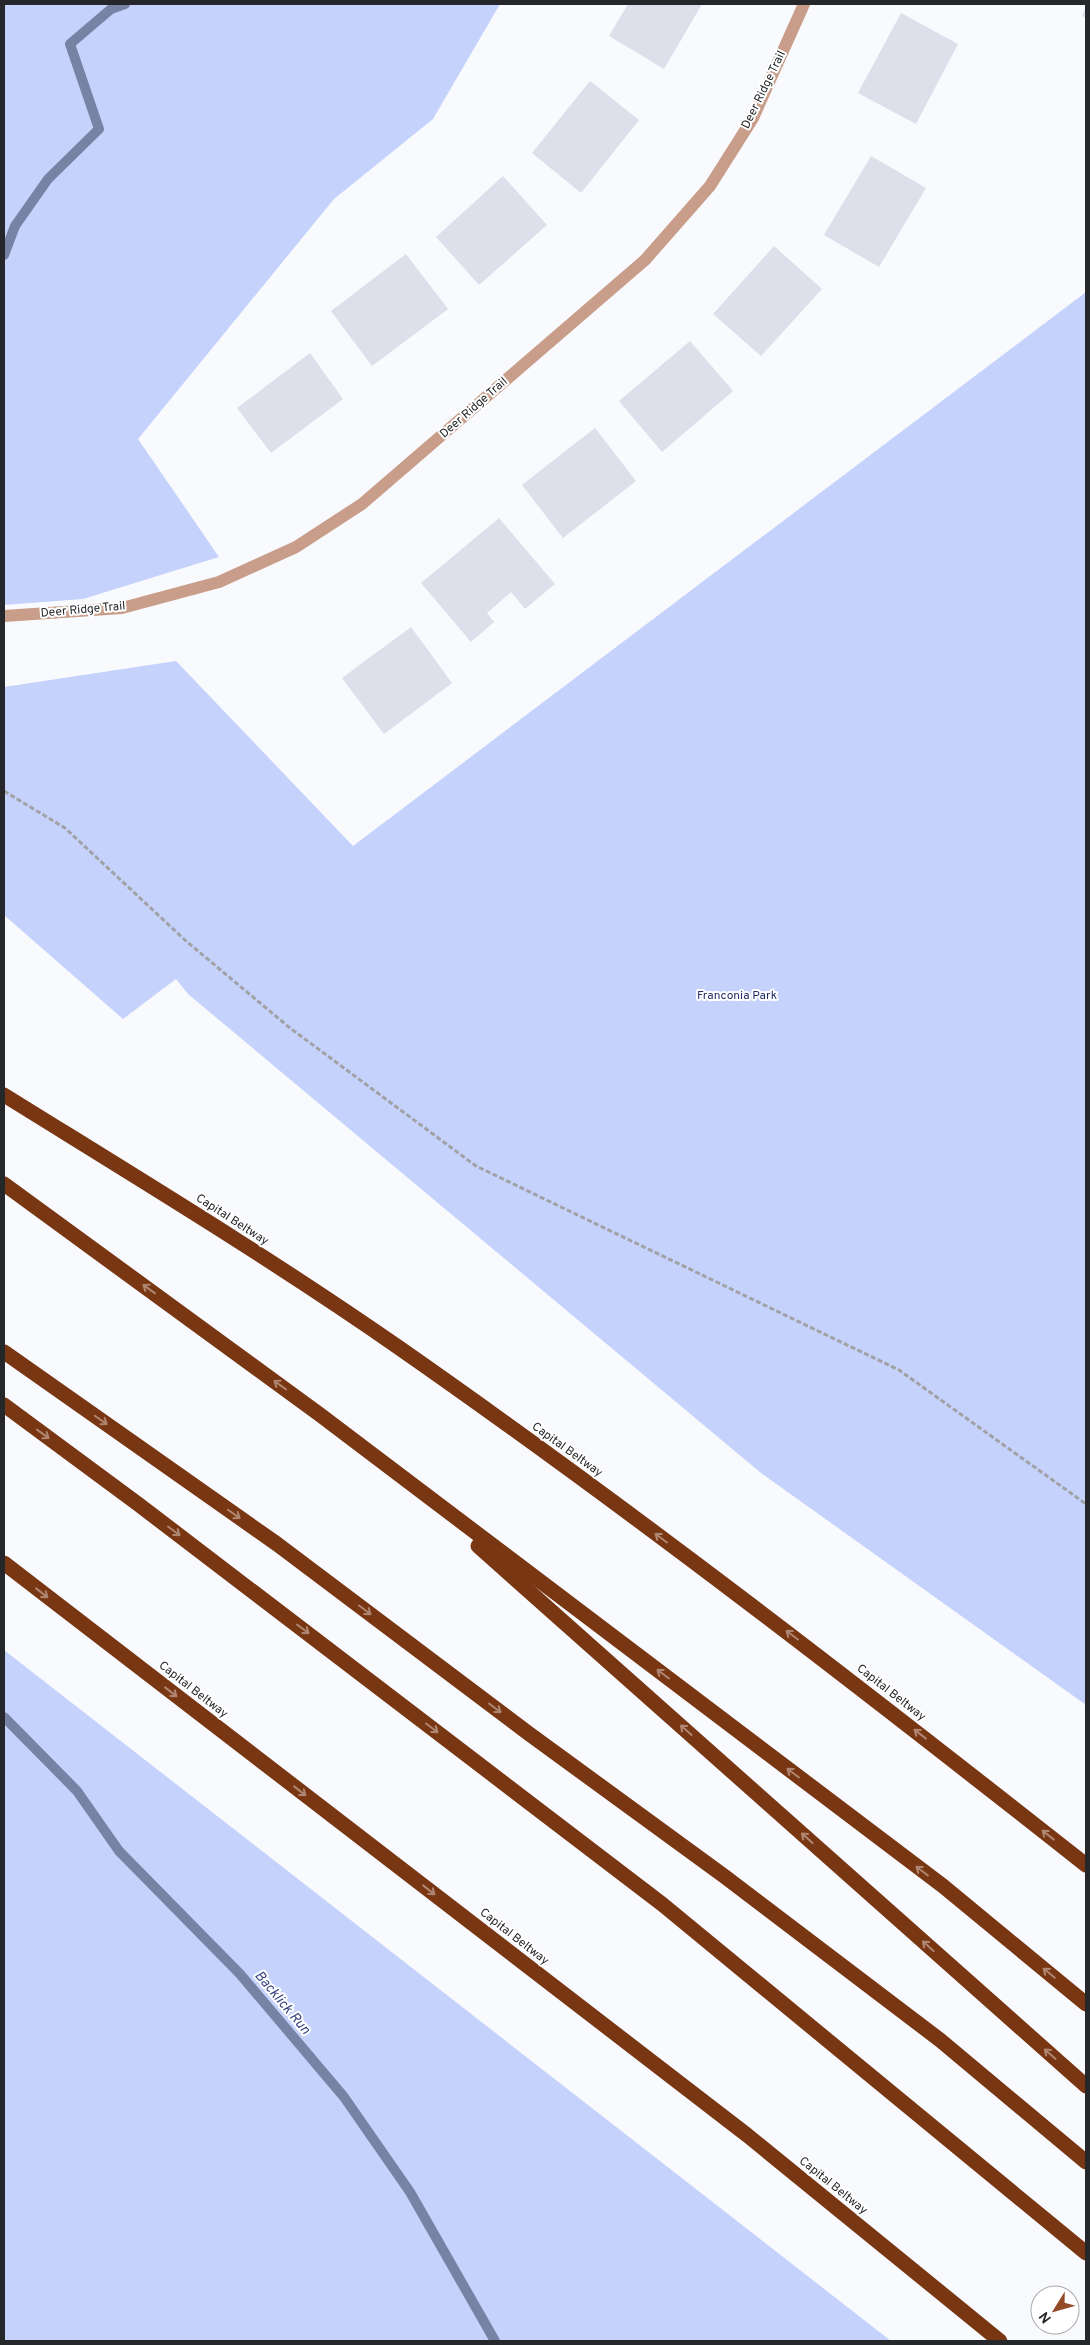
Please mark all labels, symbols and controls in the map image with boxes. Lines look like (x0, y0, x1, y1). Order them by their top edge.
street label: Deer Ridge Trail (738, 48, 790, 132)
street label: Deer Ridge Trail (437, 374, 511, 442)
street label: Deer Ridge Trail (40, 598, 126, 622)
park label: Franconia Park (697, 988, 777, 1004)
street label: Capital Beltway (193, 1190, 271, 1250)
one-way arrow (143, 1284, 156, 1295)
one-way arrow (273, 1380, 287, 1390)
one-way arrow (94, 1415, 108, 1425)
street label: Capital Beltway (528, 1419, 606, 1481)
one-way arrow (36, 1429, 50, 1439)
one-way arrow (227, 1509, 241, 1519)
one-way arrow (167, 1525, 180, 1536)
one-way arrow (654, 1533, 668, 1543)
one-way arrow (35, 1588, 49, 1598)
one-way arrow (358, 1605, 372, 1615)
one-way arrow (296, 1624, 309, 1635)
one-way arrow (785, 1630, 799, 1640)
street label: Capital Beltway (155, 1658, 231, 1722)
street label: Capital Beltway (853, 1661, 929, 1725)
one-way arrow (657, 1669, 670, 1680)
one-way arrow (164, 1687, 177, 1698)
one-way arrow (488, 1703, 502, 1713)
one-way arrow (425, 1723, 439, 1733)
one-way arrow (679, 1724, 692, 1736)
one-way arrow (914, 1729, 927, 1740)
one-way arrow (787, 1767, 800, 1778)
one-way arrow (293, 1786, 306, 1797)
one-way arrow (1042, 1829, 1055, 1840)
one-way arrow (800, 1832, 813, 1844)
one-way arrow (916, 1865, 929, 1876)
one-way arrow (422, 1885, 435, 1896)
street label: Capital Beltway (476, 1905, 552, 1969)
one-way arrow (922, 1941, 935, 1952)
one-way arrow (1042, 1967, 1055, 1979)
water label: Backlick Run (250, 1968, 314, 2039)
one-way arrow (1043, 2049, 1056, 2060)
street label: Capital Beltway (795, 2153, 871, 2219)
north arrow (1030, 2285, 1080, 2335)
text: N (1036, 2308, 1056, 2326)

